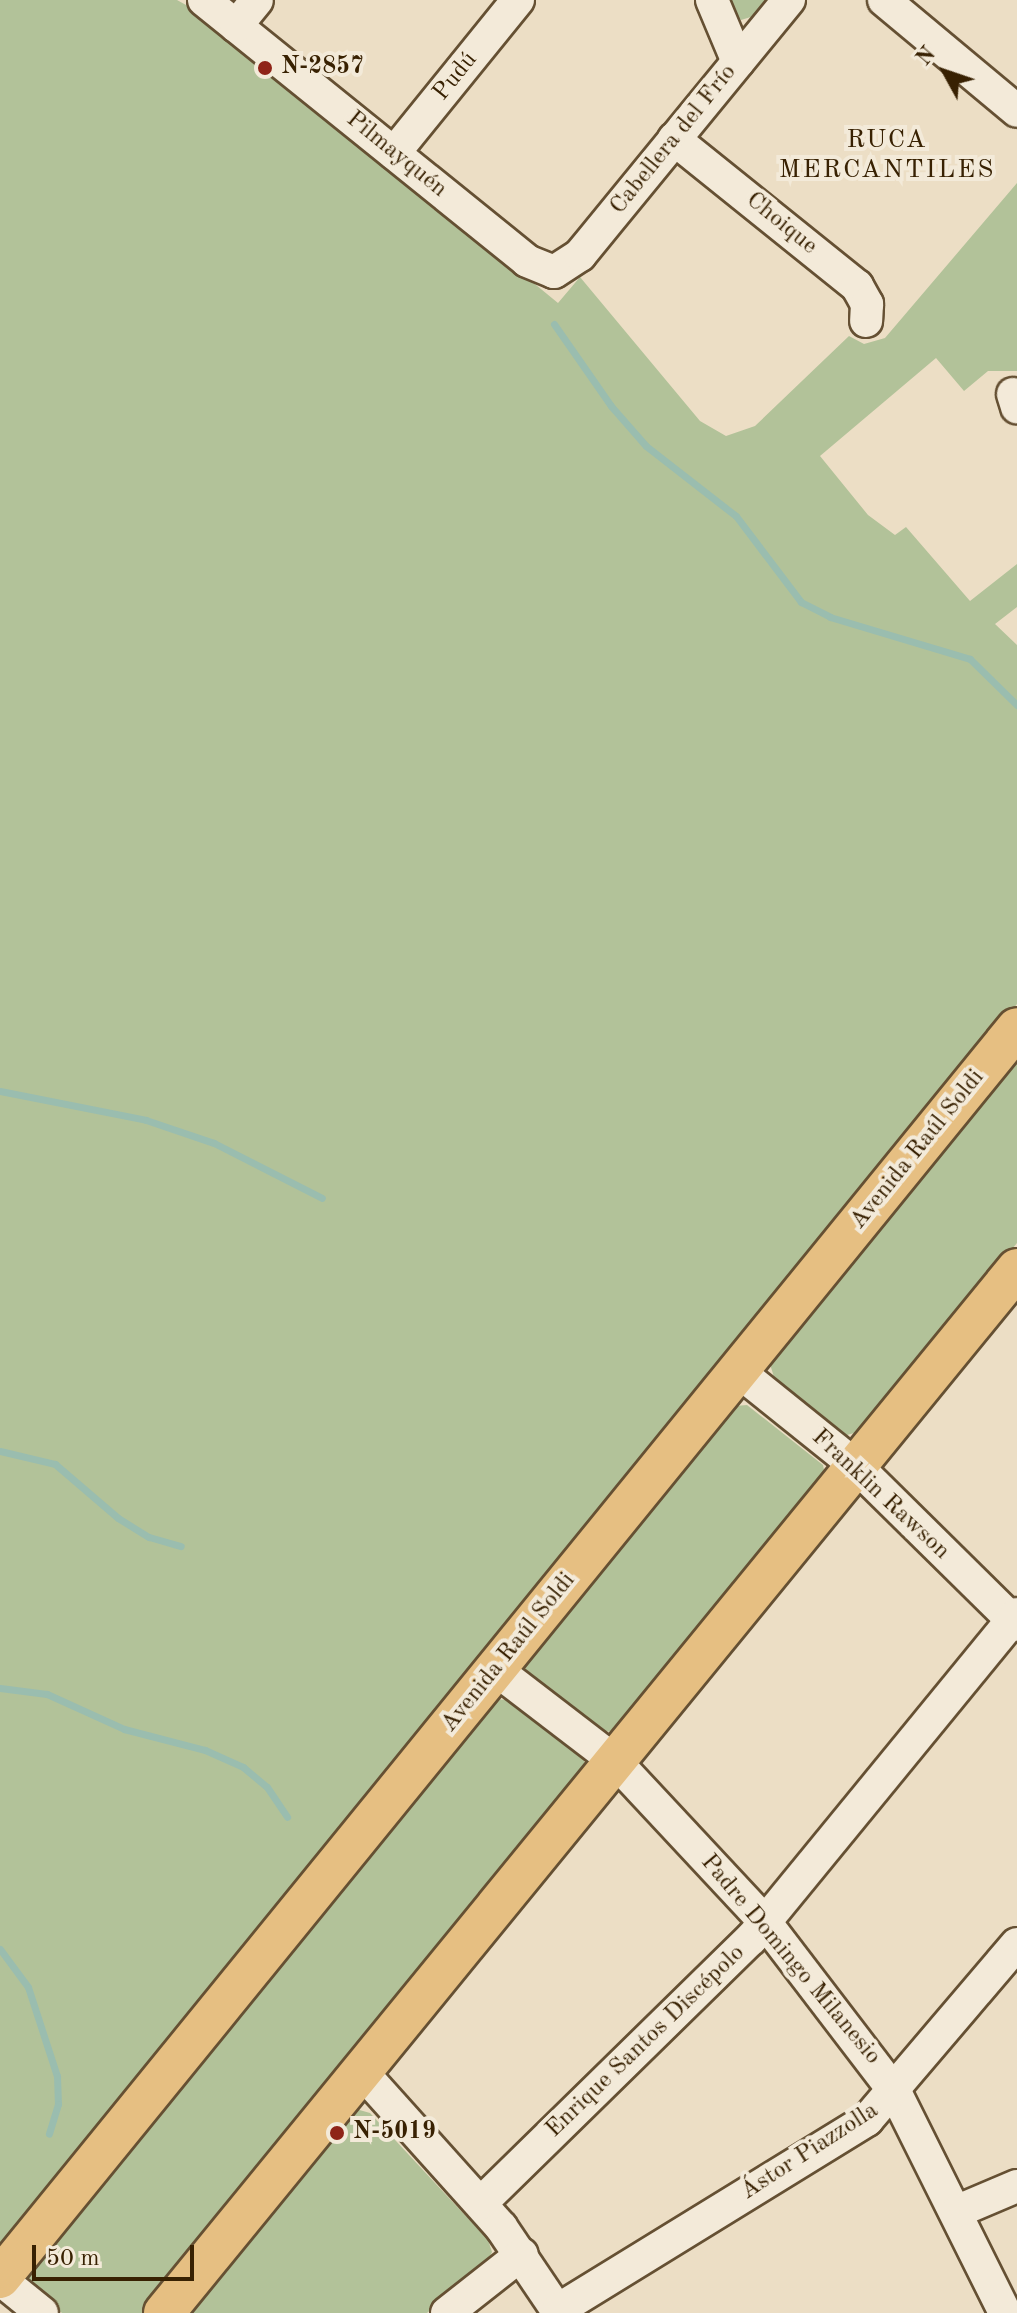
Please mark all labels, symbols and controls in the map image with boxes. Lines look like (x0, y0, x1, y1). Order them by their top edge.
north arrow (905, 32, 985, 112)
text: N (913, 43, 940, 70)
street label: Pudú (428, 47, 484, 107)
place label: N-2857 (281, 54, 364, 82)
marker: N-2857 (256, 59, 274, 77)
street label: Cabellera del Frío (605, 59, 743, 221)
street label: Pilmayquén (340, 106, 452, 204)
district label: RUCA MERCANTILES (779, 125, 995, 186)
street label: Choique (740, 187, 822, 261)
street label: Avenida Raúl Soldi (845, 1064, 991, 1236)
street label: Franklin Rawson (805, 1424, 955, 1566)
street label: Avenida Raúl Soldi (436, 1567, 582, 1739)
street label: Padre Domingo Milanesio (694, 1849, 886, 2071)
street label: Enrique Santos Discépolo (541, 1939, 751, 2145)
street label: Ástor Piazzolla (736, 2097, 884, 2207)
place label: N-5019 (353, 2119, 436, 2147)
marker: N-5019 (328, 2124, 346, 2142)
scale bar (36, 2229, 198, 2279)
text: 50 m (46, 2247, 100, 2271)

